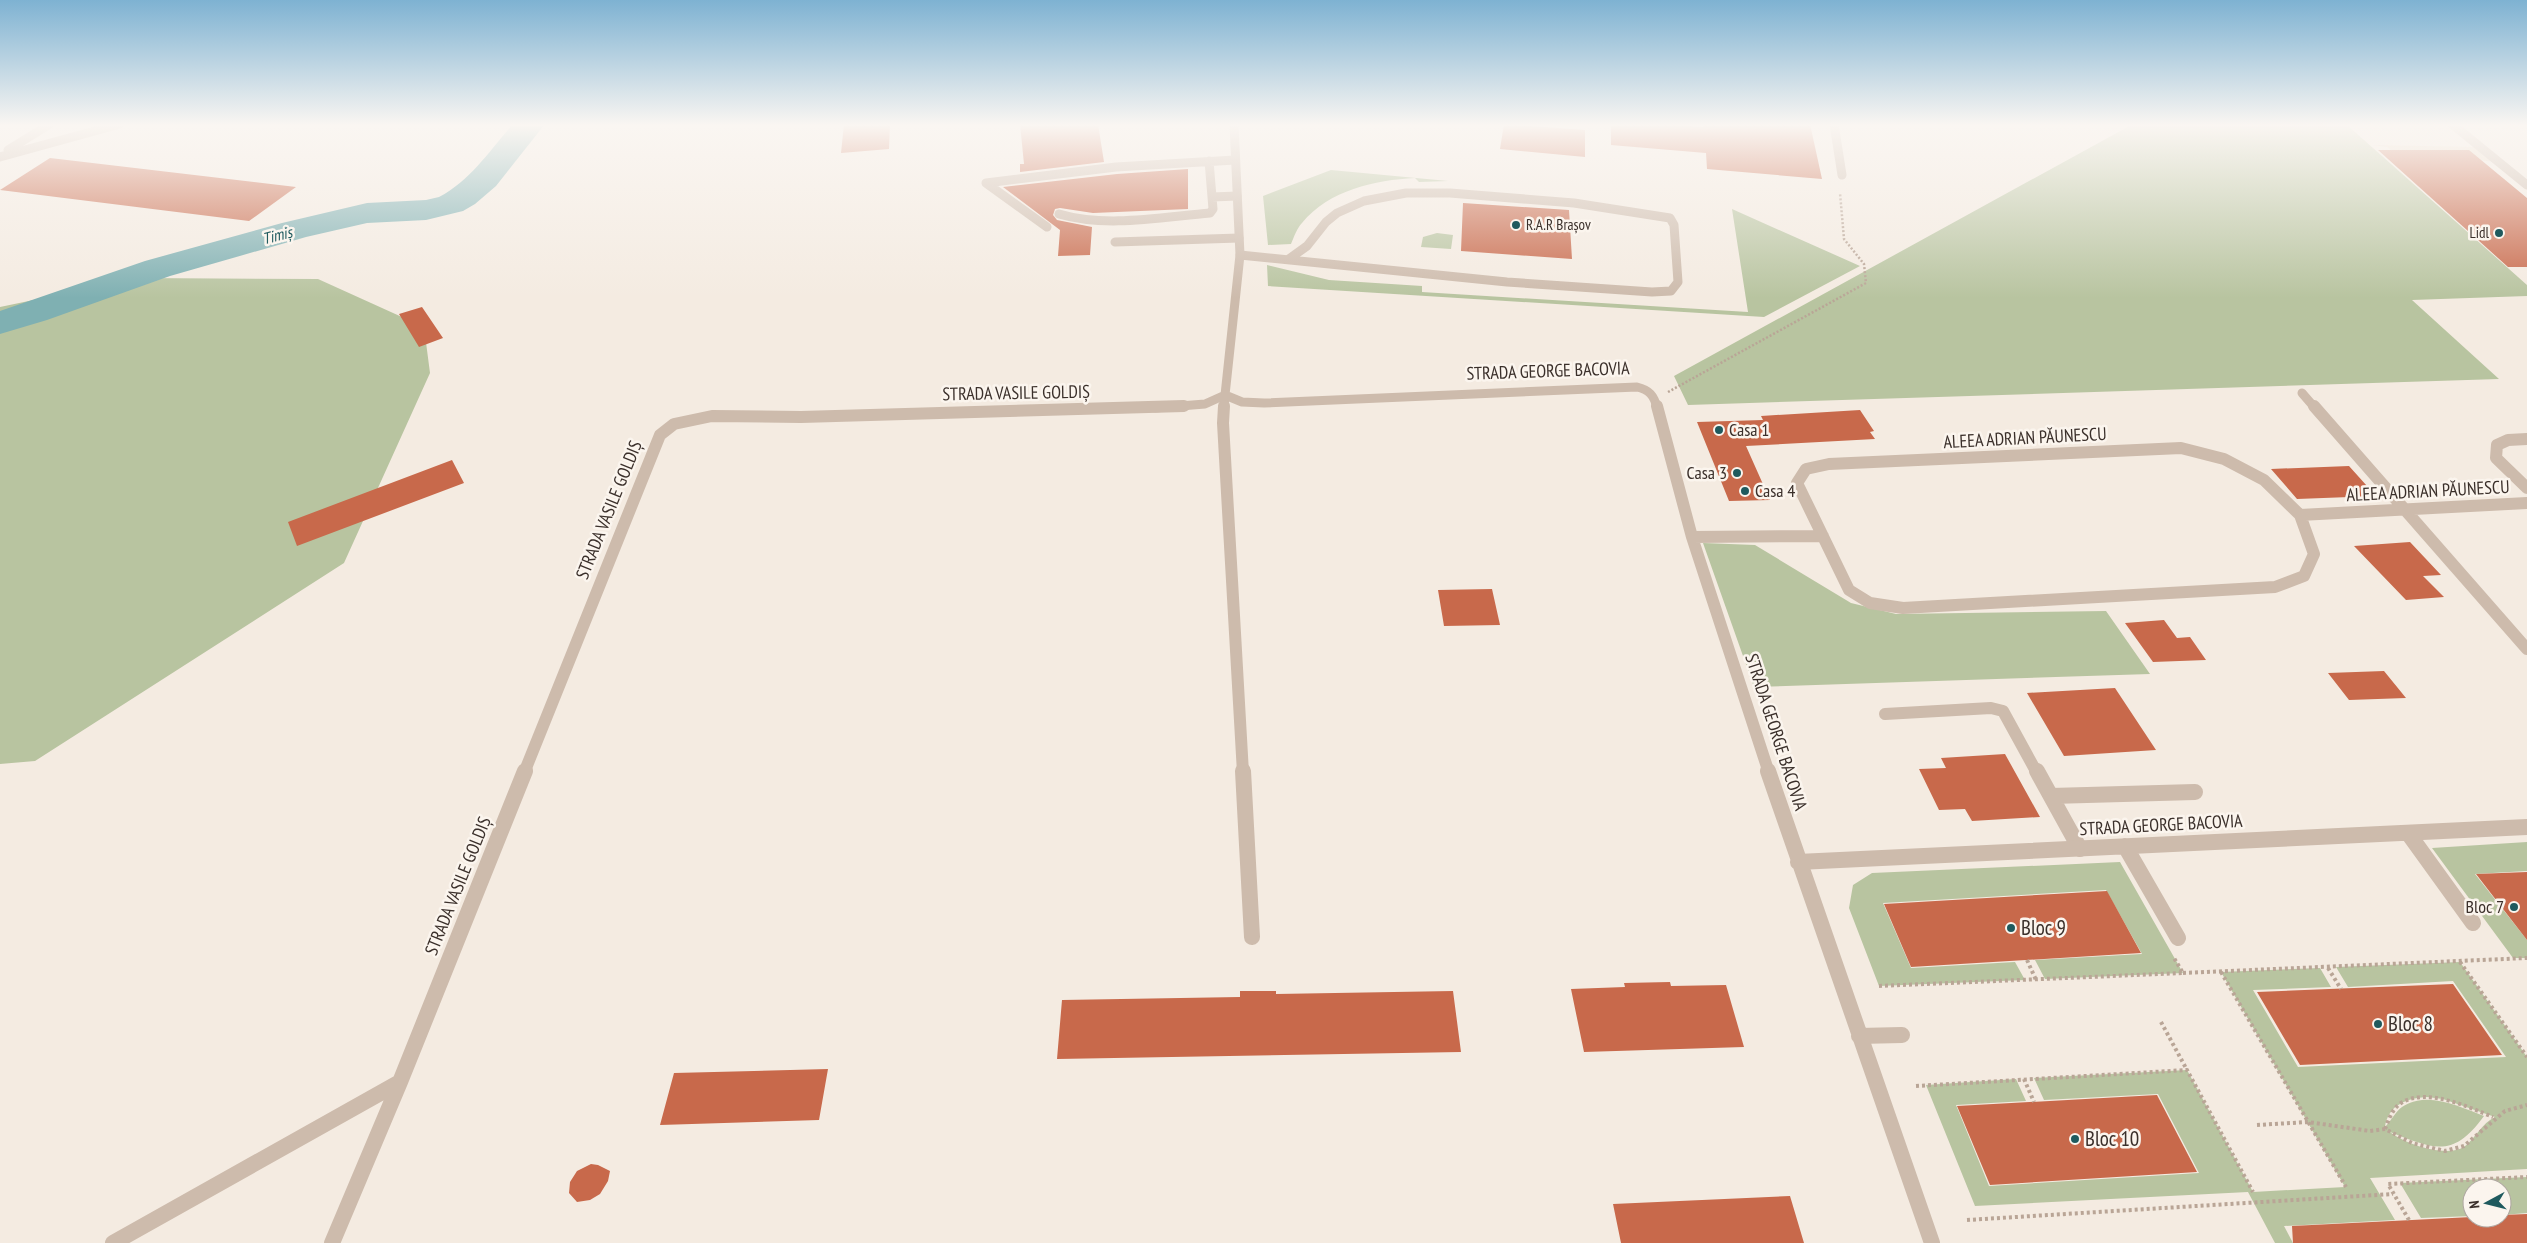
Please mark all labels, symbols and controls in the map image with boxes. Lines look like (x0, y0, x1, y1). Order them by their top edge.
place label: R.A.R Brașov (1526, 215, 1591, 234)
marker: R.A.R Brașov (1510, 219, 1522, 231)
water label: Timiș (260, 221, 295, 248)
place label: Lidl (2470, 223, 2489, 242)
marker: Lidl (2493, 227, 2505, 239)
street label: STRADA GEORGE BACOVIA (1466, 356, 1630, 385)
street label: STRADA VASILE GOLDIȘ (942, 380, 1090, 405)
place label: Casa 1 (1729, 418, 1769, 441)
street label: ALEEA ADRIAN PĂUNESCU (1943, 422, 2107, 453)
marker: Casa 1 (1713, 424, 1725, 436)
street label: STRADA VASILE GOLDIȘ (570, 437, 647, 582)
place label: Casa 3 (1687, 461, 1727, 484)
marker: Casa 3 (1731, 467, 1743, 479)
street label: ALEEA ADRIAN PĂUNESCU (2346, 475, 2510, 506)
place label: Casa 4 (1755, 479, 1795, 502)
marker: Casa 4 (1739, 485, 1751, 497)
street label: STRADA GEORGE BACOVIA (1740, 651, 1813, 813)
street label: STRADA GEORGE BACOVIA (2079, 809, 2244, 840)
street label: STRADA VASILE GOLDIȘ (419, 813, 496, 958)
place label: Bloc 7 (2466, 895, 2504, 918)
marker: Bloc 7 (2508, 901, 2520, 913)
place label: Bloc 9 (2021, 914, 2066, 941)
marker: Bloc 9 (2005, 922, 2017, 934)
place label: Bloc 8 (2388, 1010, 2433, 1037)
marker: Bloc 8 (2372, 1018, 2384, 1030)
place label: Bloc 10 (2085, 1125, 2139, 1152)
marker: Bloc 10 (2069, 1133, 2081, 1145)
north arrow (2462, 1178, 2512, 1228)
text: N (2465, 1200, 2483, 1209)

